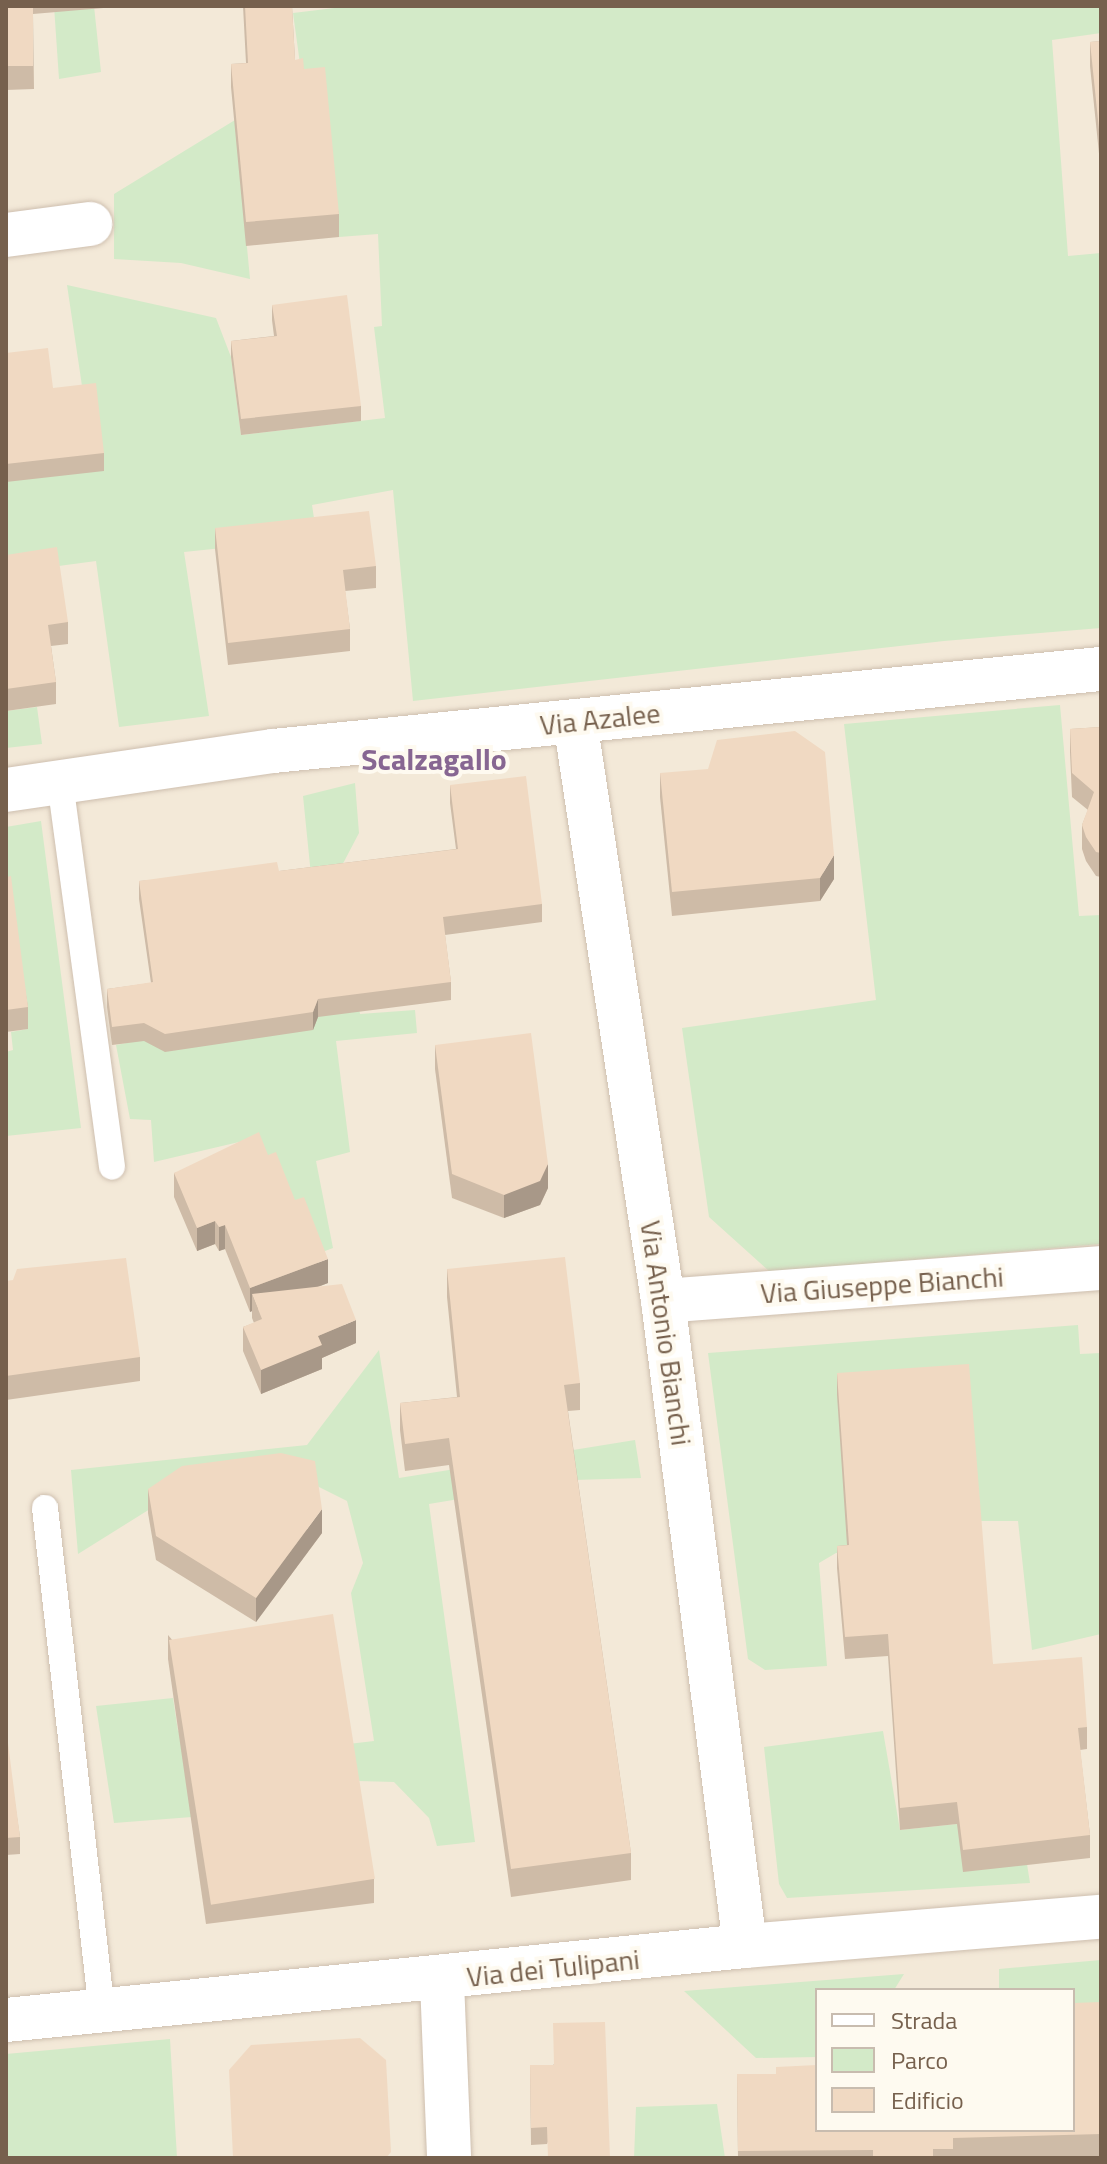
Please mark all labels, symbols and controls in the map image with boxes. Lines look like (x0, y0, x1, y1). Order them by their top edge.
street label: Via Azalee (538, 696, 662, 742)
district label: Scalzagallo (361, 741, 507, 777)
street label: Via Antonio Bianchi (634, 1218, 698, 1448)
street label: Via Giuseppe Bianchi (759, 1260, 1005, 1310)
street label: Via dei Tulipani (465, 1942, 641, 1994)
legend (815, 1988, 1075, 2132)
text: Strada (891, 2002, 957, 2038)
text: Parco (891, 2042, 948, 2078)
text: Edificio (891, 2082, 964, 2118)

